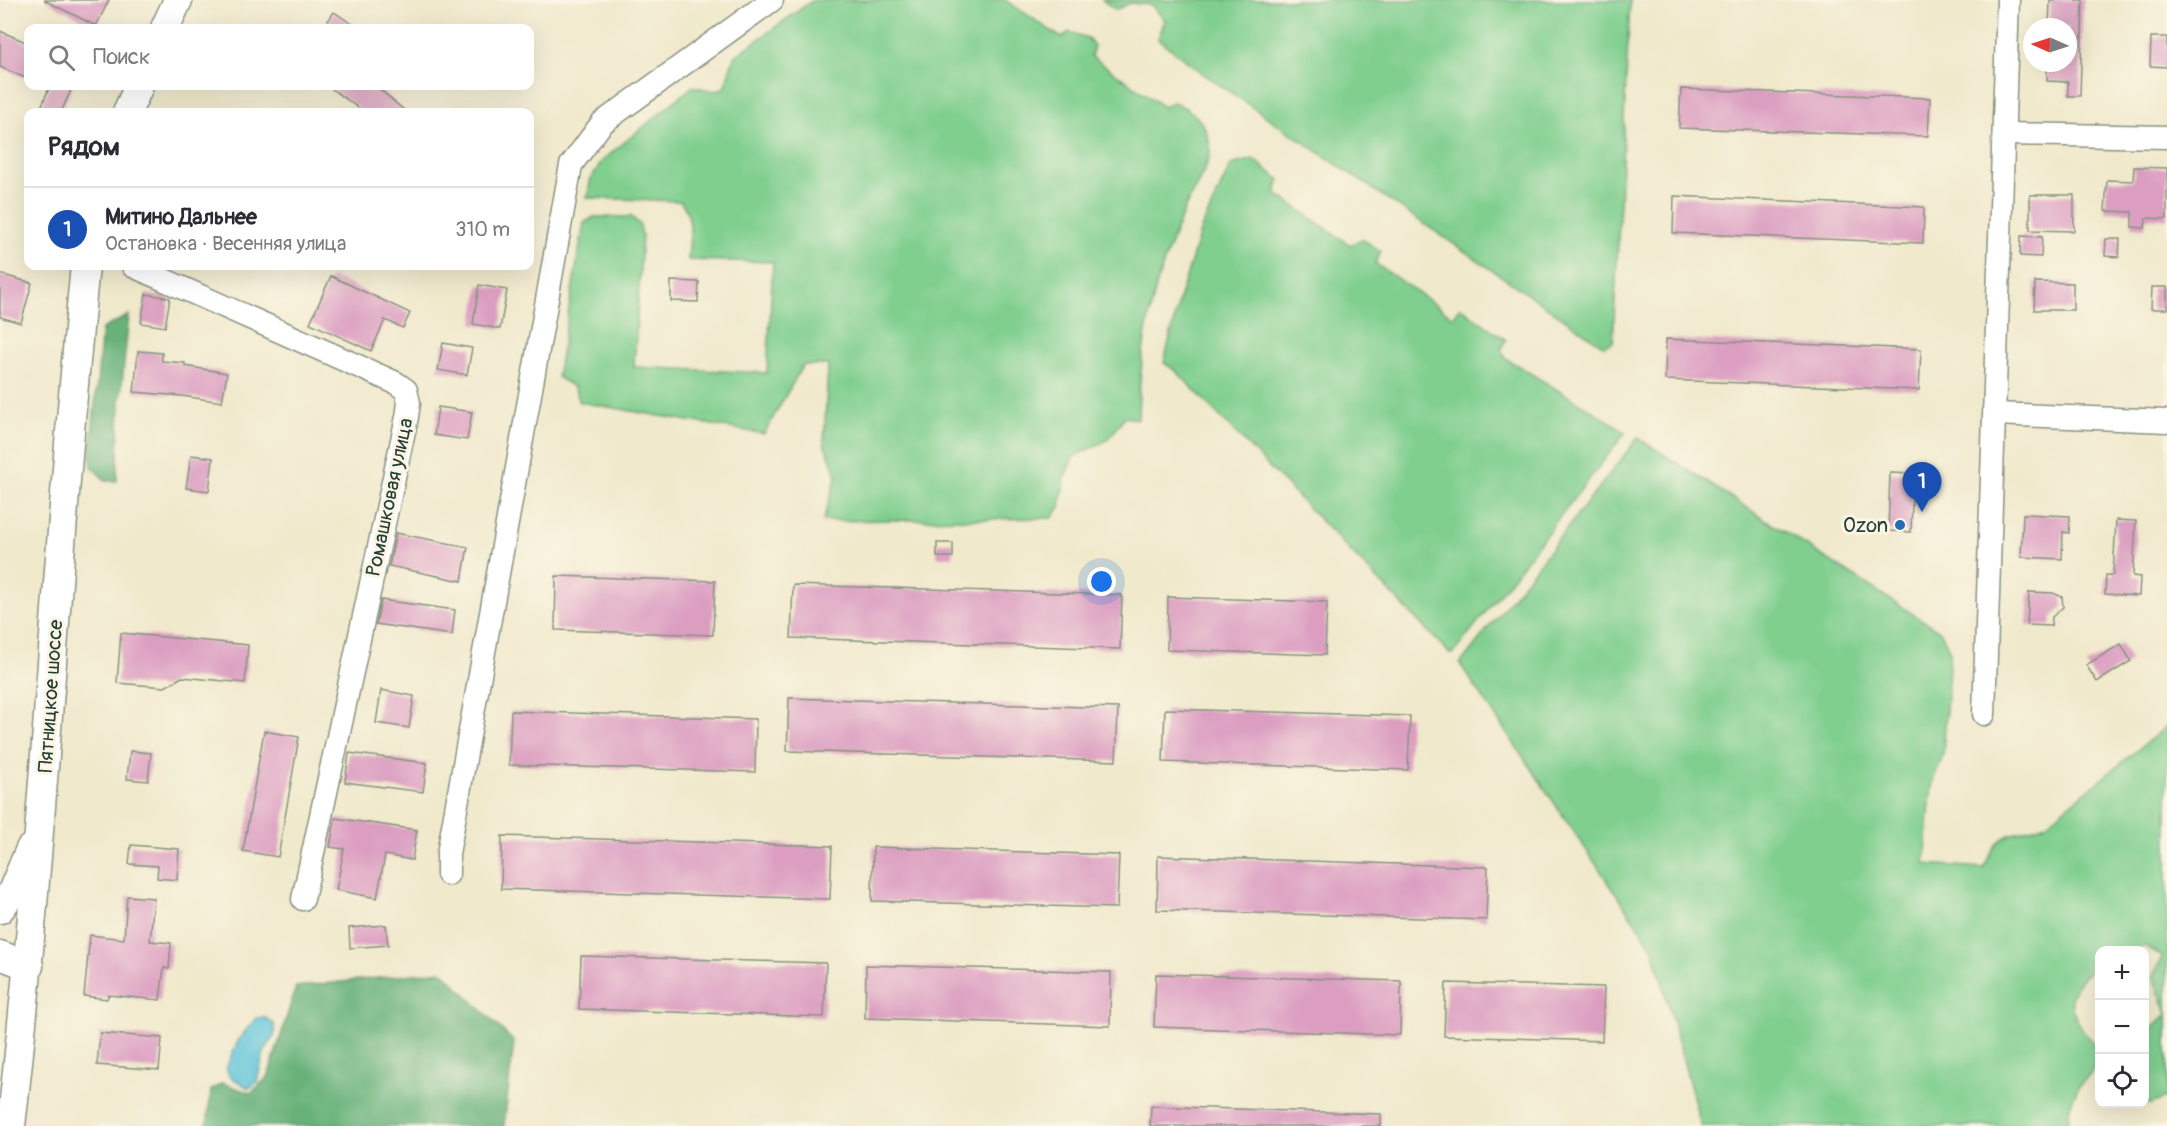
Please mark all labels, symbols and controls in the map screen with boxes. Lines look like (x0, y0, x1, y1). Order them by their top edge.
north arrow (2023, 18, 2077, 72)
search box (24, 24, 534, 90)
icon: search (45, 41, 78, 74)
text: Поиск (93, 43, 150, 71)
text: Рядом (48, 131, 120, 163)
text: Митино Дальнее (105, 203, 257, 231)
text: 1 (64, 217, 71, 242)
text: 310 m (455, 217, 510, 242)
text: Остановка · Весенняя улица (105, 231, 346, 256)
street label: Ромашковая улица (361, 416, 418, 578)
pin: 1 (1902, 462, 1942, 512)
place label: Ozon (1843, 513, 1888, 538)
marker: Ozon (1893, 518, 1907, 532)
your location (1087, 567, 1116, 596)
street label: Пятницкое шоссе (33, 619, 68, 773)
map controls (2095, 946, 2149, 1108)
button: + (2095, 946, 2149, 1000)
button: − (2095, 1000, 2149, 1054)
button: locate (2095, 1054, 2149, 1108)

